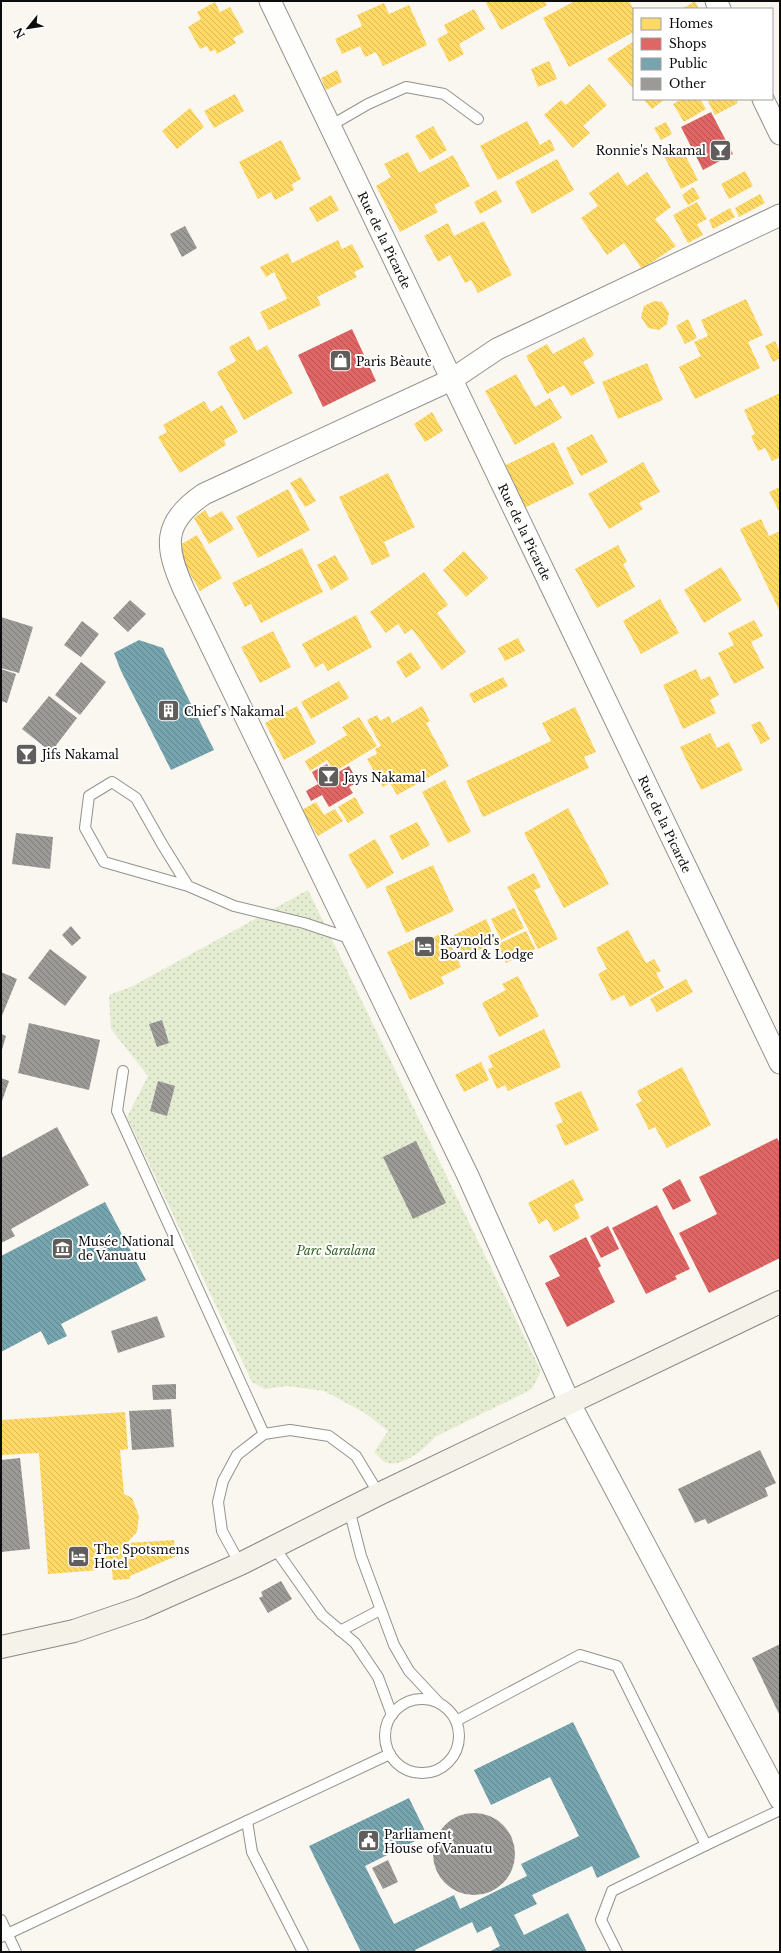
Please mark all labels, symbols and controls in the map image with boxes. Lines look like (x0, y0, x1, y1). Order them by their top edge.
north arrow (8, 8, 48, 48)
legend (633, 8, 773, 100)
text: Homes (669, 16, 713, 31)
text: N (10, 24, 28, 41)
text: Shops (669, 36, 706, 51)
text: Public (669, 56, 708, 71)
text: Other (669, 76, 706, 91)
bar icon: Ronnie's Nakamal (708, 137, 734, 163)
place label: Ronnie's Nakamal (596, 143, 706, 158)
street label: Rue de la Picarde (355, 189, 415, 291)
shop icon: Paris Bèaute (328, 348, 354, 374)
place label: Paris Bèaute (356, 354, 432, 369)
street label: Rue de la Picarde (495, 481, 555, 583)
building icon: Chief's Nakamal (155, 698, 181, 724)
place label: Chief's Nakamal (184, 704, 285, 719)
bar icon: Jifs Nakamal (14, 741, 40, 767)
place label: Jifs Nakamal (40, 747, 119, 762)
bar icon: Jays Nakamal (316, 764, 342, 790)
place label: Jays Nakamal (342, 770, 426, 785)
street label: Rue de la Picarde (635, 773, 695, 875)
place label: Raynold's Board & Lodge (440, 933, 534, 962)
hotel icon: Raynold's Board & Lodge (412, 934, 438, 960)
place label: Musée National de Vanuatu (78, 1234, 174, 1263)
museum icon: Musée National de Vanuatu (50, 1235, 76, 1261)
park label: Parc Saralana (295, 1243, 376, 1258)
place label: The Spotsmens Hotel (94, 1542, 189, 1571)
hotel icon: The Spotsmens Hotel (66, 1543, 92, 1569)
place label: Parliament House of Vanuatu (384, 1827, 493, 1856)
public building icon: Parliament House of Vanuatu (355, 1828, 381, 1854)

